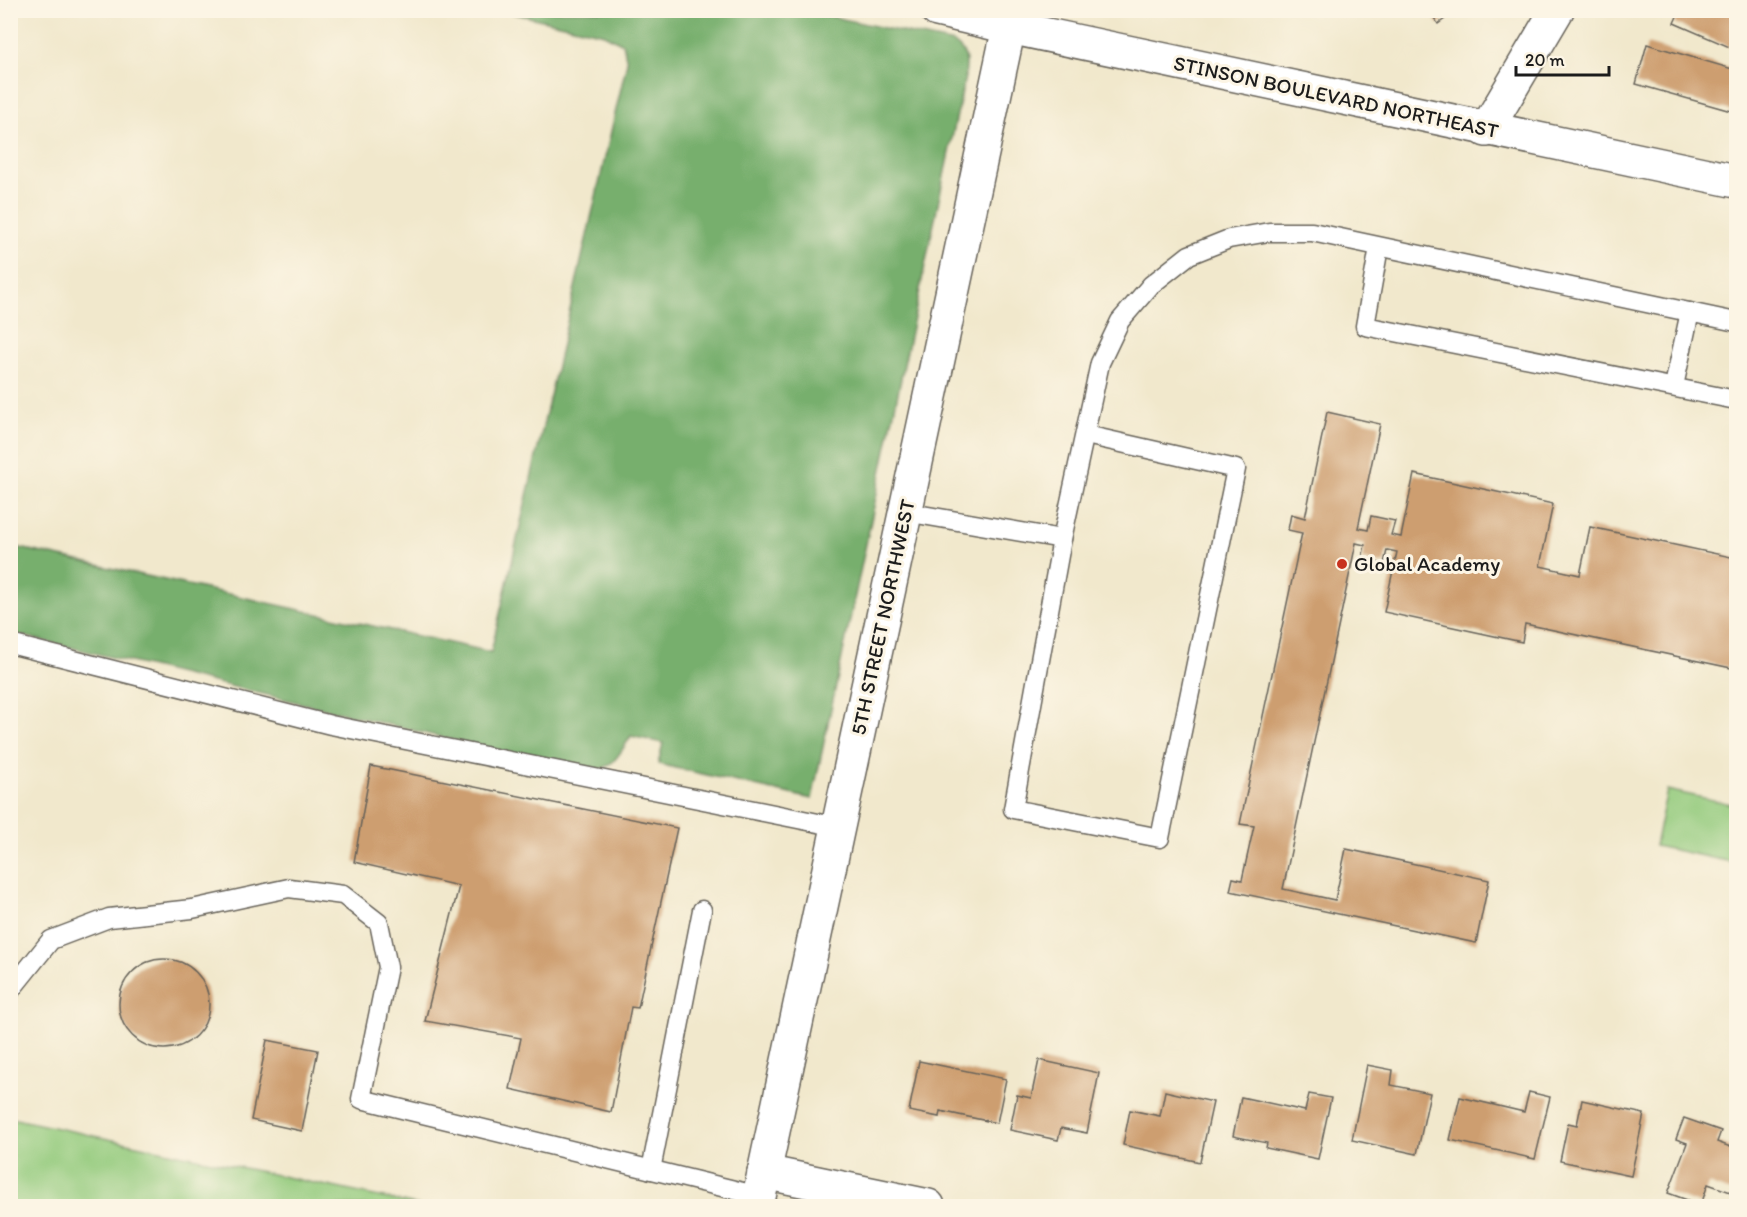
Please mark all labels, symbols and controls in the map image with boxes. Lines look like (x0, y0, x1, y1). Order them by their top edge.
scale bar (1516, 39, 1609, 77)
text: 20 m (1525, 49, 1565, 71)
street label: STINSON BOULEVARD NORTHEAST (1171, 50, 1501, 143)
street label: 5TH STREET NORTHWEST (845, 497, 920, 737)
place label: Global Academy (1354, 551, 1500, 576)
marker: Global Academy (1335, 557, 1349, 571)

